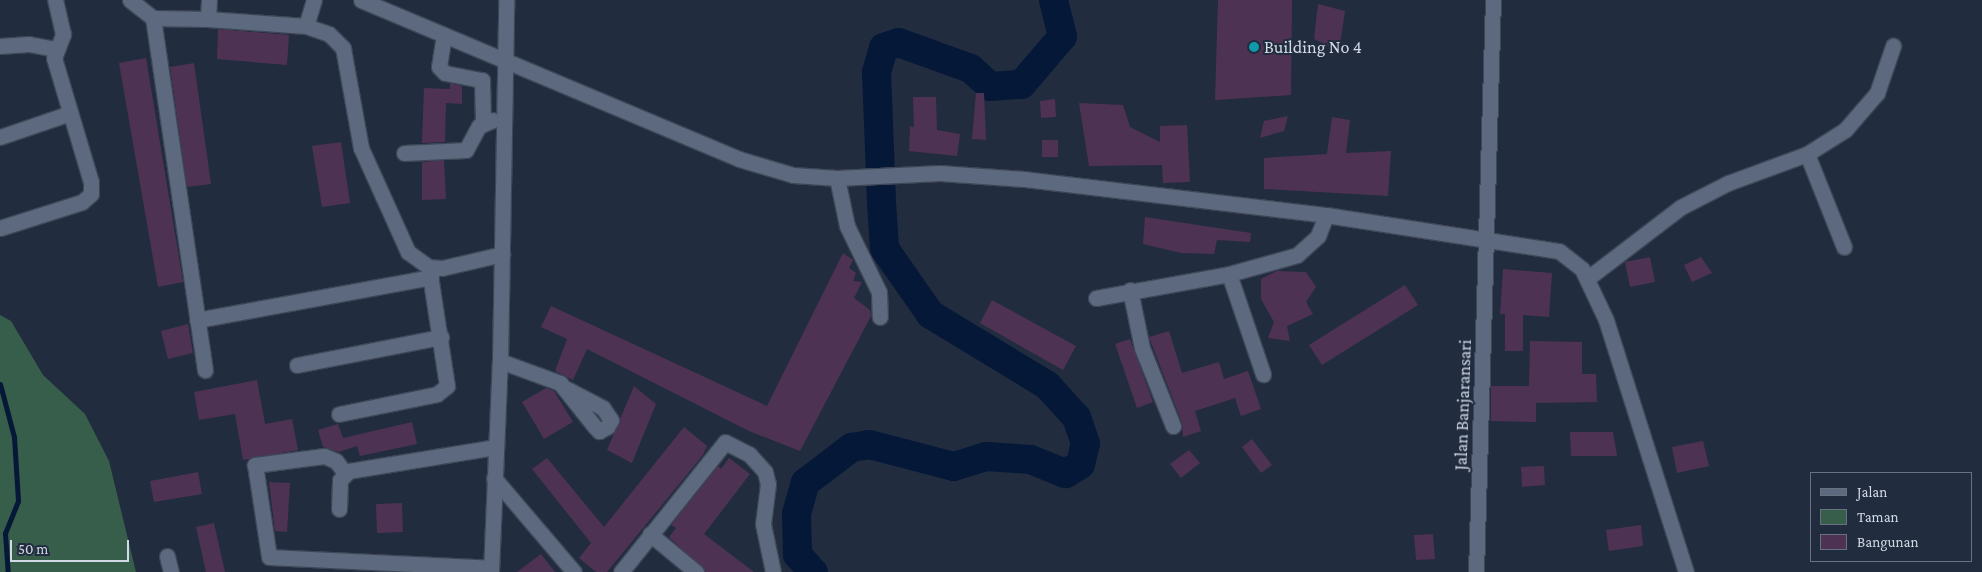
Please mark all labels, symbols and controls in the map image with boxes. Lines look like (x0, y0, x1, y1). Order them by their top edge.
place label: Building No 4 (1264, 36, 1362, 58)
marker: Building No 4 (1248, 41, 1260, 53)
street label: Jalan Banjaransari (1450, 339, 1476, 471)
legend (1810, 472, 1972, 562)
text: Jalan (1857, 484, 1887, 500)
text: Taman (1857, 509, 1899, 525)
scale bar (12, 530, 131, 562)
text: Bangunan (1857, 534, 1918, 550)
text: 50 m (18, 541, 48, 557)

